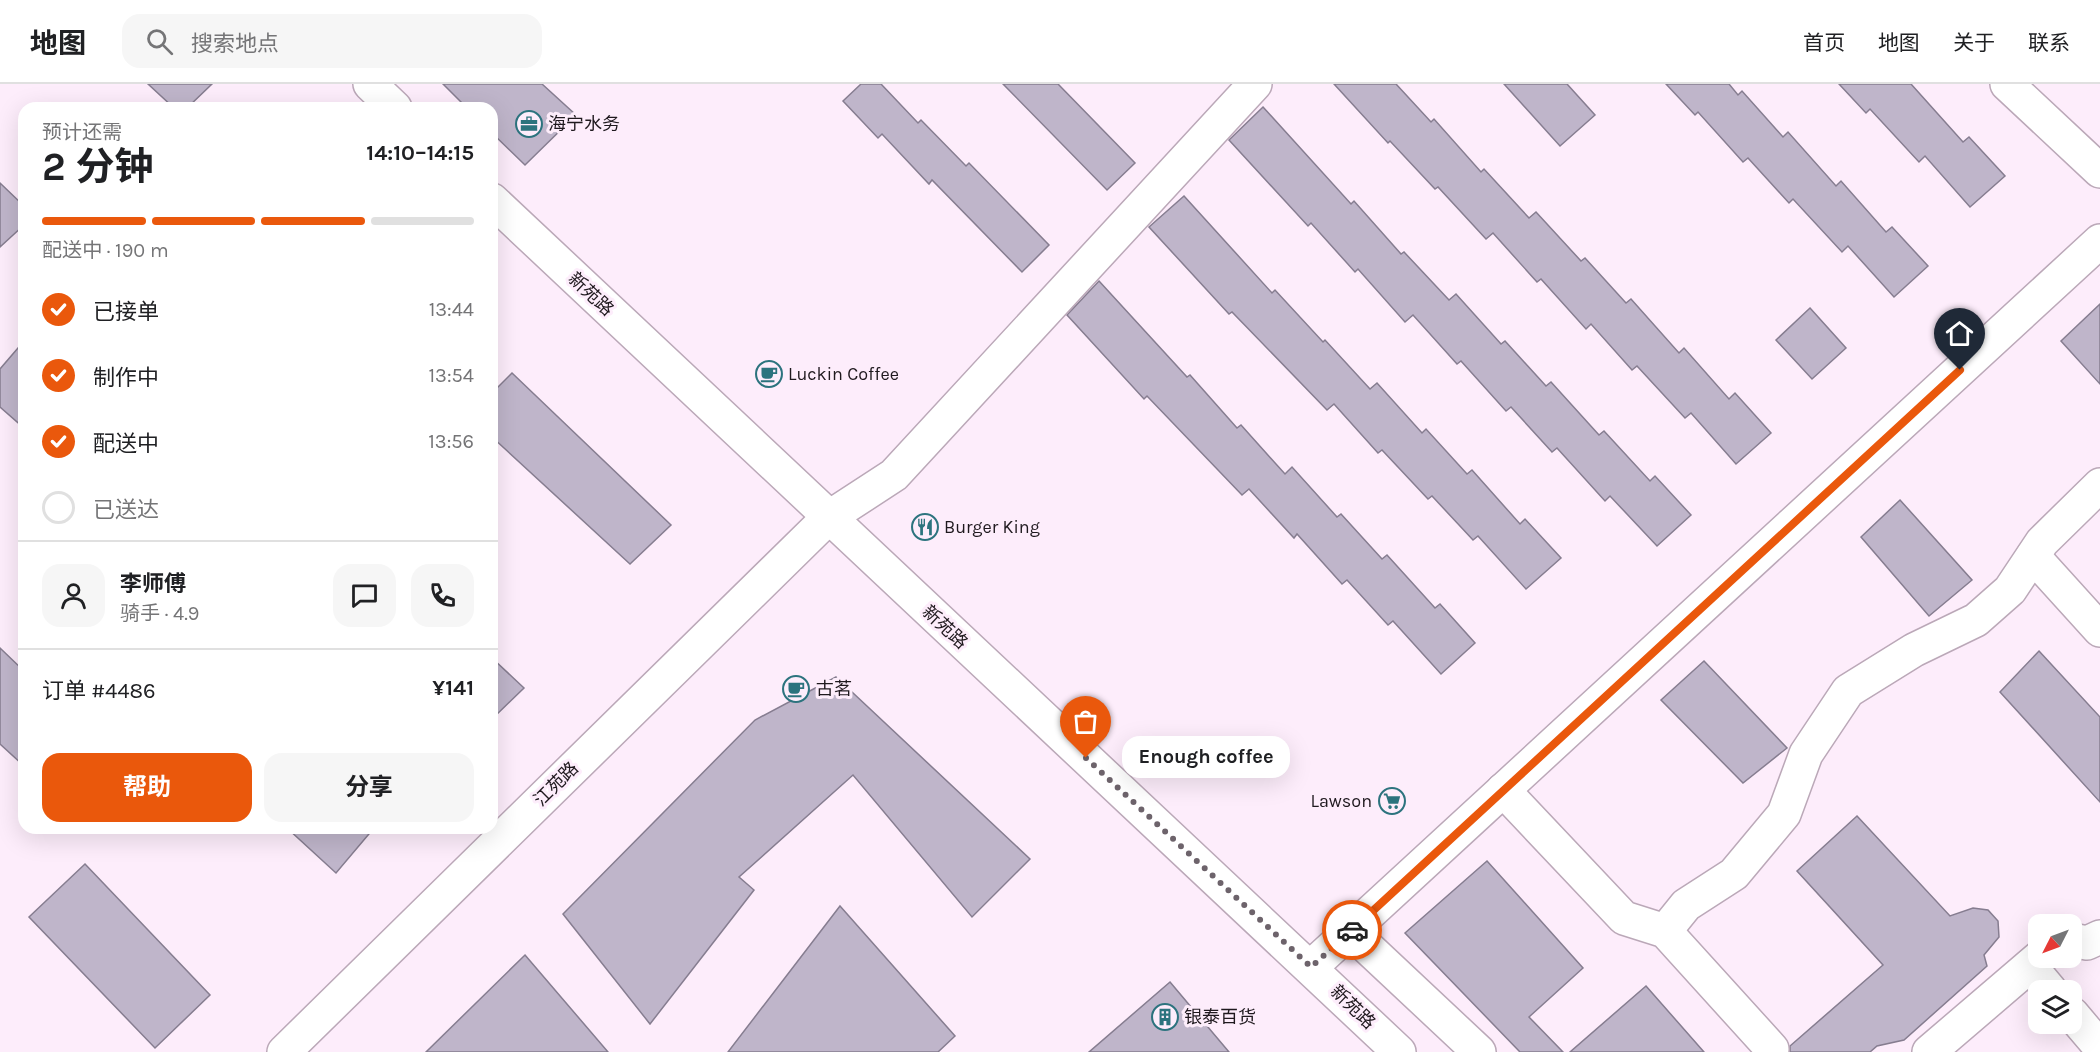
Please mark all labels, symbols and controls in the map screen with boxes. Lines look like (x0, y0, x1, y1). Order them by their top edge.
search box (122, 14, 542, 68)
icon: search (143, 25, 176, 58)
text: 地图 (30, 27, 86, 60)
text: 搜索地点 (191, 31, 279, 57)
text: 首页 (1803, 31, 1845, 55)
text: 地图 (1878, 31, 1920, 55)
text: 关于 (1953, 31, 1995, 55)
text: 联系 (2028, 31, 2070, 55)
office icon: 海宁水务 (514, 109, 544, 139)
place label: 海宁水务 (548, 113, 620, 135)
text: 预计还需 (42, 121, 122, 144)
text: 14:10–14:15 (366, 140, 474, 166)
text: 2 分钟 (42, 144, 153, 190)
text: 配送中 · 190 m (42, 239, 169, 262)
street label: 新苑路 (564, 268, 618, 320)
icon: check (42, 293, 75, 326)
text: 13:44 (429, 298, 474, 321)
text: 已接单 (93, 299, 159, 325)
pin (1934, 308, 1985, 370)
icon: home (1943, 317, 1976, 350)
icon: check (42, 359, 75, 392)
cafe icon: Luckin Coffee (754, 359, 784, 389)
place label: Luckin Coffee (788, 363, 899, 385)
text: 13:54 (429, 364, 474, 387)
text: 制作中 (93, 365, 159, 391)
icon: check (42, 425, 75, 458)
text: 13:56 (428, 430, 474, 453)
text: 配送中 (93, 431, 159, 457)
text: 已送达 (93, 497, 159, 523)
restaurant icon: Burger King (910, 512, 940, 542)
place label: Burger King (944, 516, 1040, 538)
button: person (42, 564, 105, 627)
button: chat (333, 564, 396, 627)
button: phone (411, 564, 474, 627)
text: 李师傅 (120, 571, 186, 597)
street label: 新苑路 (918, 601, 972, 653)
text: 骑手 · 4.9 (120, 602, 199, 625)
cafe icon: 古茗 (781, 674, 811, 704)
text: ¥141 (432, 675, 474, 701)
text: 订单 #4486 (42, 678, 156, 704)
place label: 古茗 (816, 678, 852, 700)
pin (1060, 696, 1111, 758)
icon: bag (1069, 705, 1102, 738)
callout: Enough coffee (1122, 737, 1290, 779)
text: Enough coffee (1138, 745, 1274, 768)
button: 帮助 (42, 753, 252, 822)
button: 分享 (264, 753, 474, 822)
street label: 江苑路 (529, 757, 583, 811)
supermarket icon: Lawson (1377, 786, 1407, 816)
place label: Lawson (1310, 790, 1372, 812)
courier (1322, 900, 1382, 960)
icon: car (1336, 914, 1369, 947)
north arrow (2028, 914, 2082, 968)
map controls (2028, 914, 2082, 1034)
street label: 新苑路 (1326, 980, 1380, 1034)
button: layers (2028, 980, 2082, 1034)
building icon: 银泰百货 (1150, 1002, 1180, 1032)
place label: 银泰百货 (1184, 1006, 1256, 1028)

